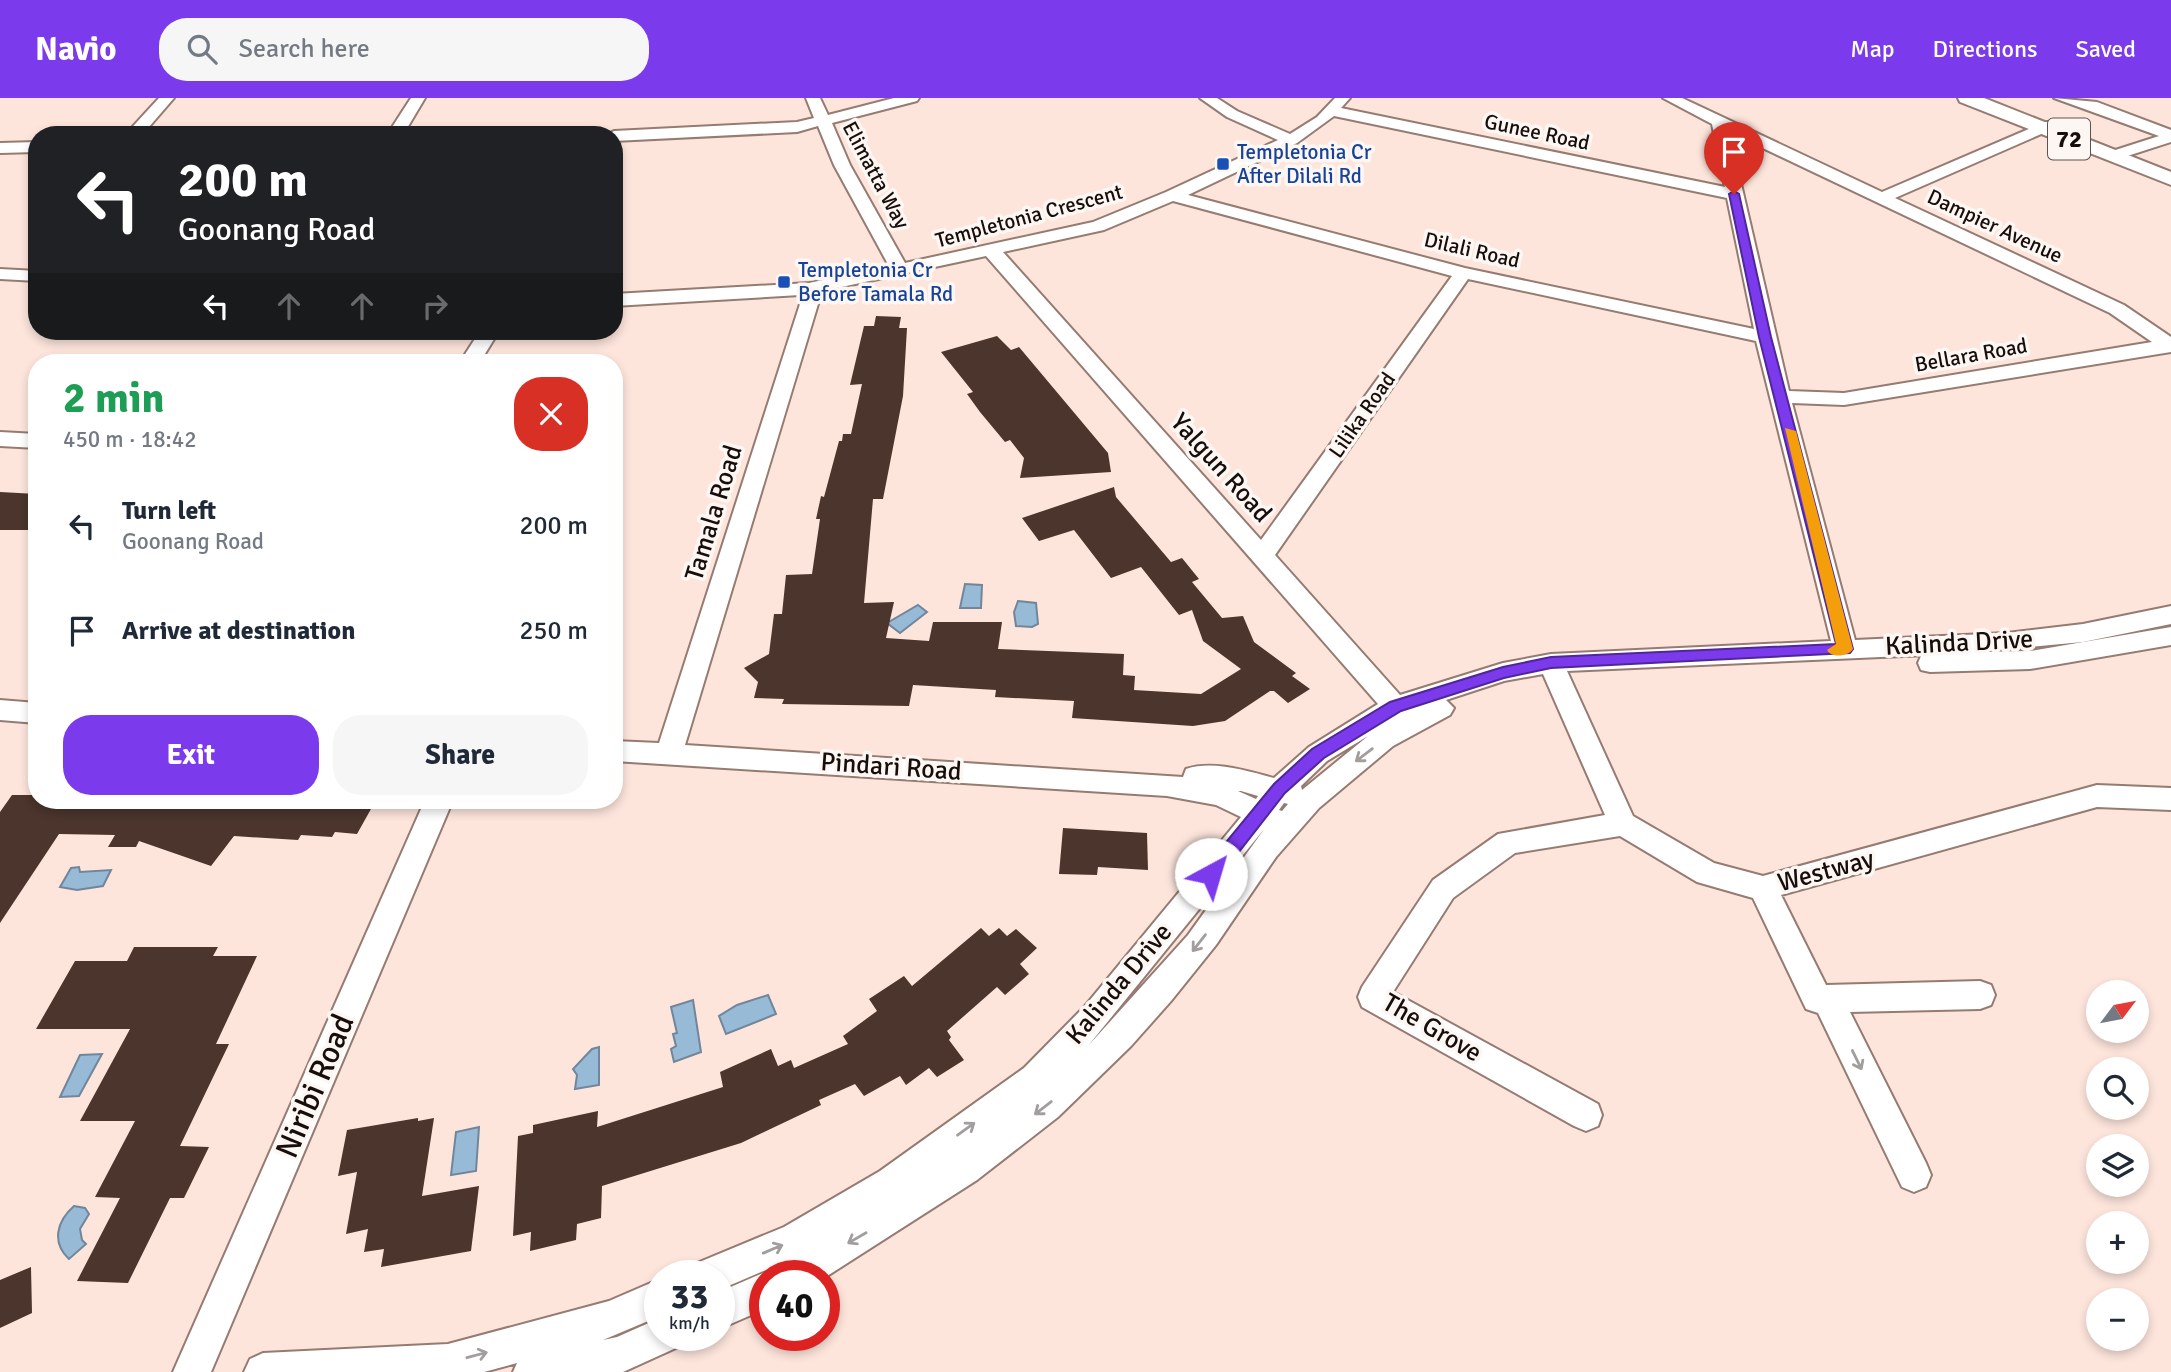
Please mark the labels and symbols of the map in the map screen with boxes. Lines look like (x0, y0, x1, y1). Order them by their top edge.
street label: Gunee Road (1482, 108, 1592, 156)
street label: Elimatta Way (837, 117, 915, 233)
road number: 72 (2048, 118, 2090, 159)
pin (1704, 122, 1764, 194)
place label: Templetonia Cr After Dilali Rd (1237, 139, 1372, 189)
marker: Templetonia Cr After Dilali Rd (1215, 156, 1231, 172)
street label: Templetonia Crescent (933, 178, 1125, 254)
street label: Dampier Avenue (1923, 183, 2067, 269)
street label: Dilali Road (1422, 226, 1522, 274)
place label: Templetonia Cr Before Tamala Rd (798, 257, 953, 307)
marker: Templetonia Cr Before Tamala Rd (776, 274, 792, 290)
street label: Bellara Road (1913, 332, 2029, 378)
street label: Lilika Road (1323, 367, 1401, 463)
street label: Yalgun Road (1164, 407, 1278, 529)
street label: Tamala Road (678, 441, 750, 585)
street label: Kalinda Drive (1884, 623, 2034, 663)
street label: Pindari Road (819, 746, 963, 788)
one-way arrow (1355, 748, 1374, 762)
position arrow (1174, 837, 1248, 911)
street label: Westway (1774, 843, 1878, 899)
street label: Kalinda Drive (1059, 917, 1179, 1051)
one-way arrow (1192, 933, 1207, 952)
north arrow (2086, 980, 2149, 1043)
street label: The Grove (1377, 987, 1487, 1069)
street label: Niribi Road (267, 1008, 363, 1164)
one-way arrow (1851, 1049, 1865, 1070)
one-way arrow (1035, 1100, 1053, 1116)
one-way arrow (956, 1122, 975, 1137)
one-way arrow (848, 1232, 868, 1246)
one-way arrow (761, 1242, 783, 1255)
speed limit sign: 40 (749, 1260, 840, 1351)
one-way arrow (465, 1348, 488, 1361)

